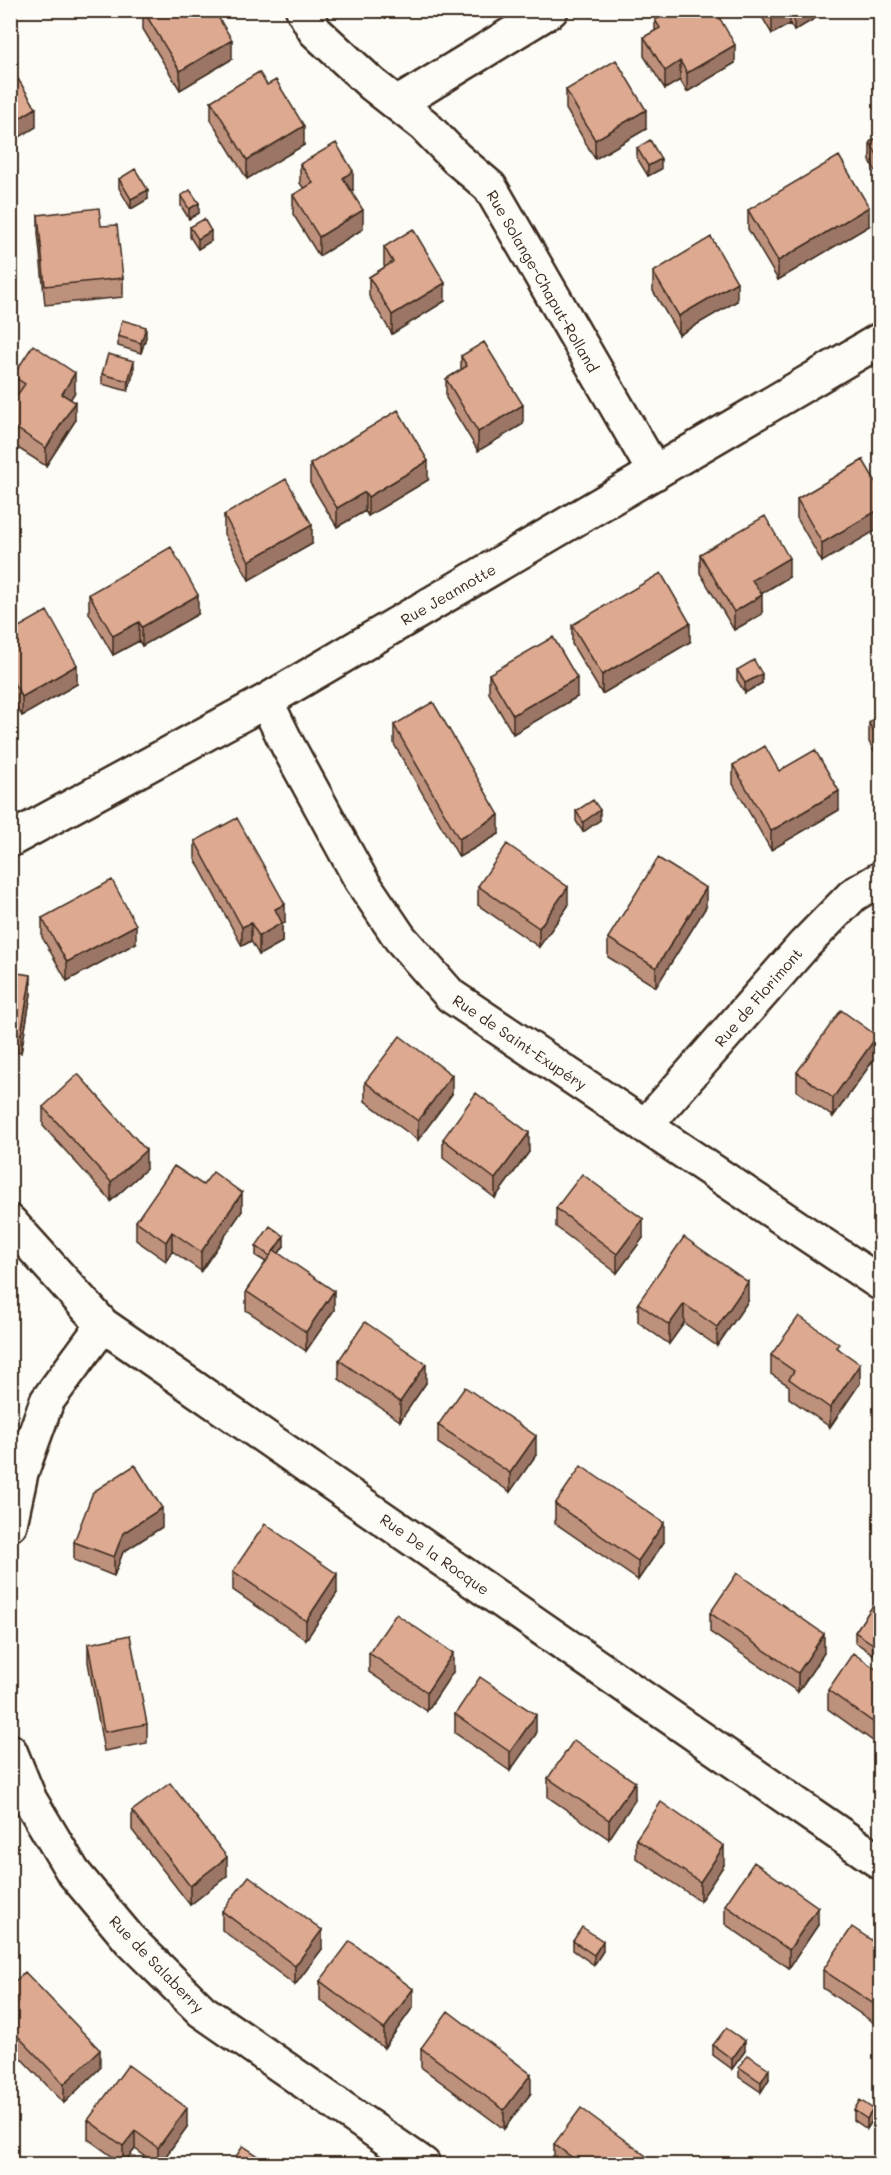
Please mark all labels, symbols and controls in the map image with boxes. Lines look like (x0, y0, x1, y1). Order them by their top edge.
street label: Rue Solange-Chaput-Rolland (483, 186, 603, 376)
street label: Rue Jeannotte (397, 559, 499, 629)
street label: Rue de Florimont (710, 943, 806, 1051)
street label: Rue de Saint-Exupéry (449, 990, 591, 1094)
street label: Rue De la Rocque (377, 1509, 493, 1599)
street label: Rue de Salaberry (105, 1911, 209, 2017)

